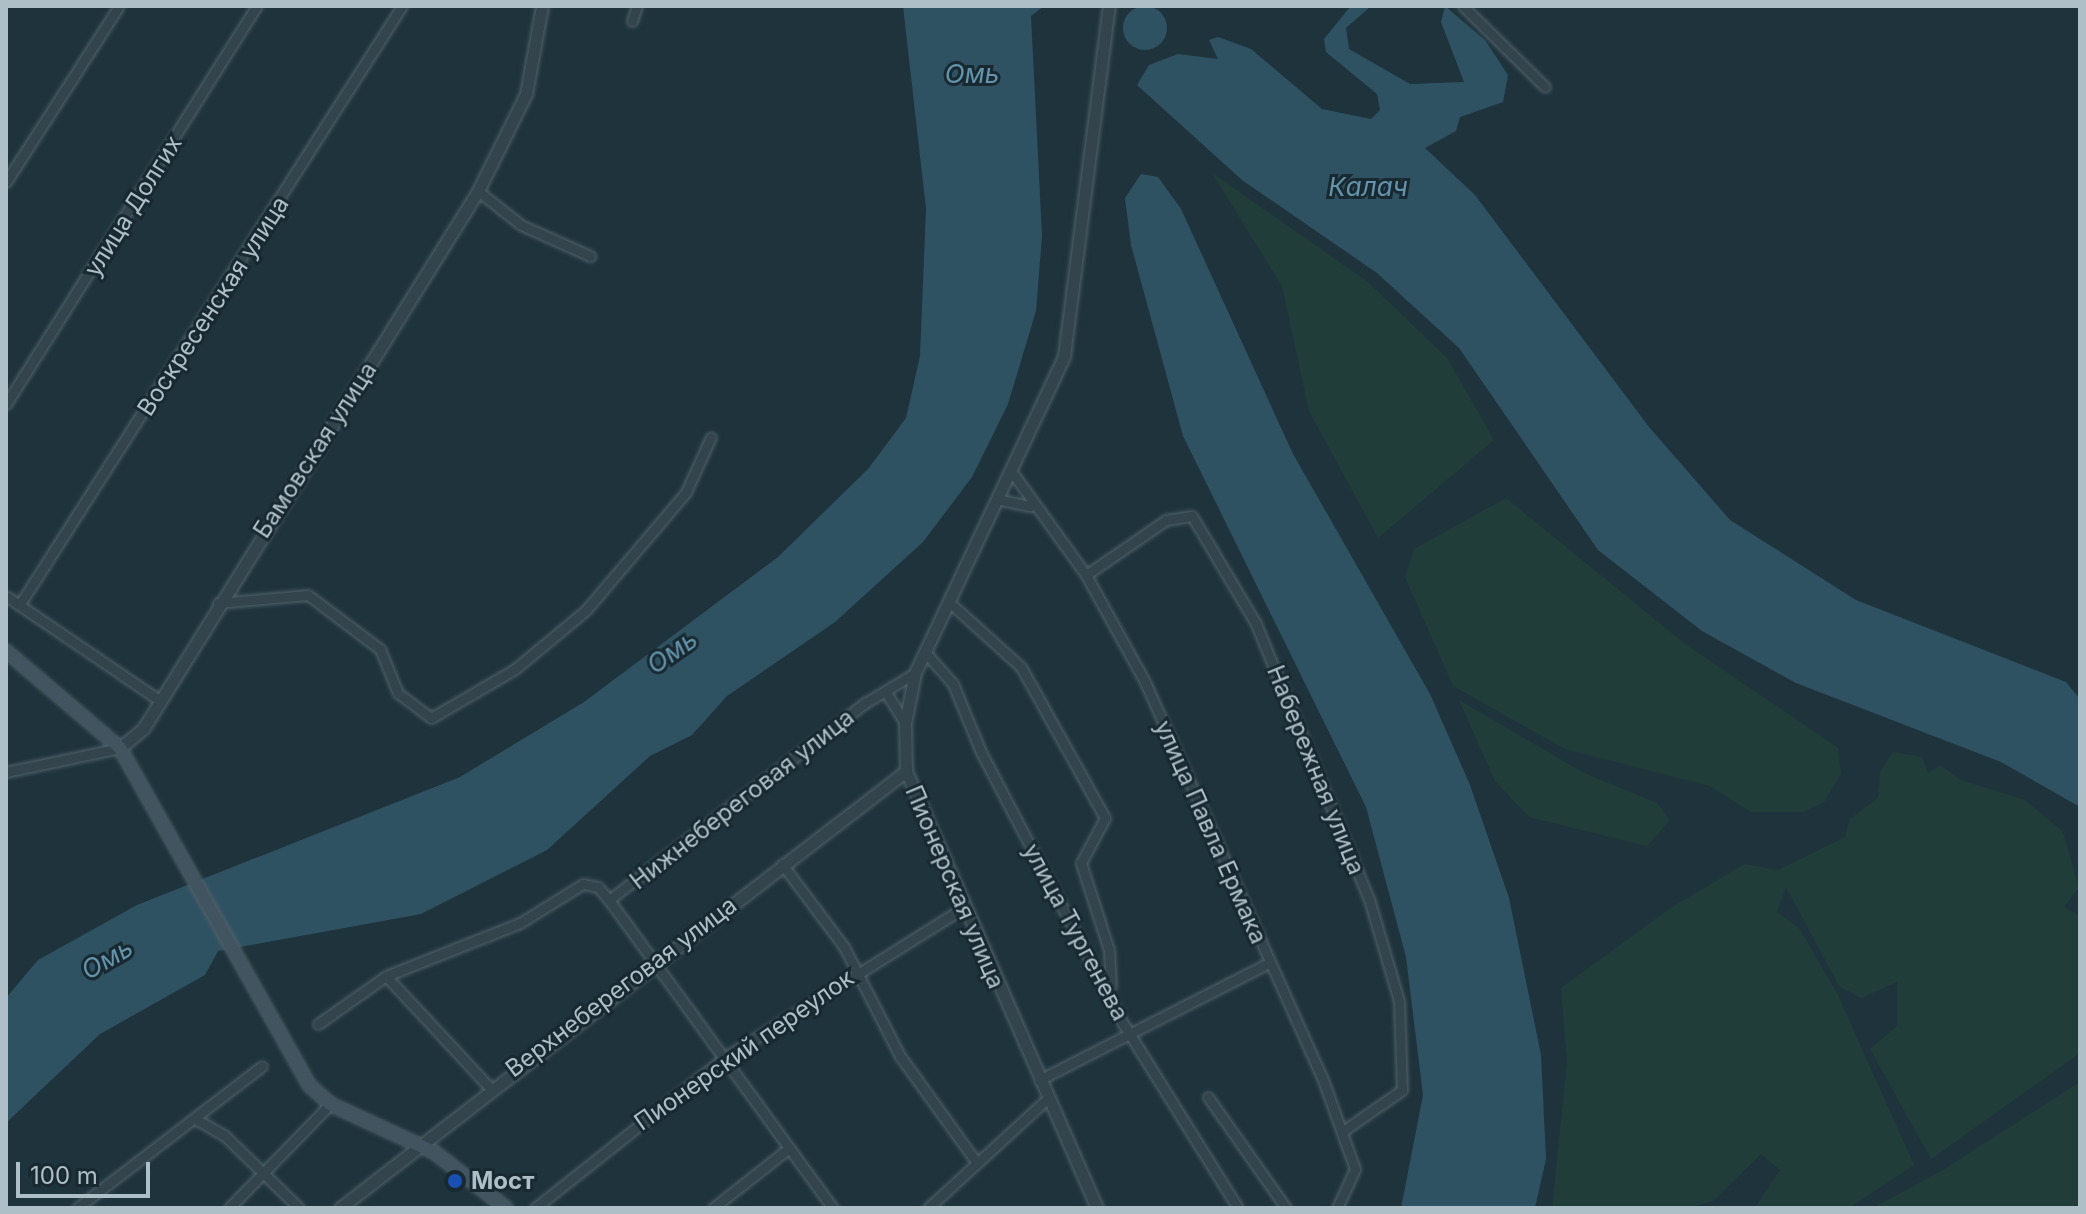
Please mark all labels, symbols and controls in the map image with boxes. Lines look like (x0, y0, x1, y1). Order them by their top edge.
water label: Омь (945, 58, 999, 90)
street label: улица Долгих (78, 130, 188, 282)
water label: Калач (1328, 171, 1408, 203)
street label: Воскресенская улица (131, 191, 295, 421)
street label: Бамовская улица (247, 357, 383, 543)
water label: Омь (641, 624, 703, 680)
street label: Набережная улица (1261, 661, 1371, 879)
street label: Нижнебереговая улица (624, 703, 860, 895)
street label: улица Павла Ермака (1149, 716, 1273, 948)
street label: Пионерская улица (899, 781, 1011, 993)
street label: улица Тургенева (1017, 839, 1135, 1025)
street label: Верхнебереговая улица (500, 891, 742, 1083)
water label: Омь (76, 932, 138, 986)
street label: Пионерский переулок (629, 963, 859, 1137)
scale bar (20, 1146, 154, 1196)
text: 100 m (30, 1161, 98, 1190)
place label: Мост (471, 1167, 534, 1195)
marker: Мост (446, 1172, 464, 1190)

